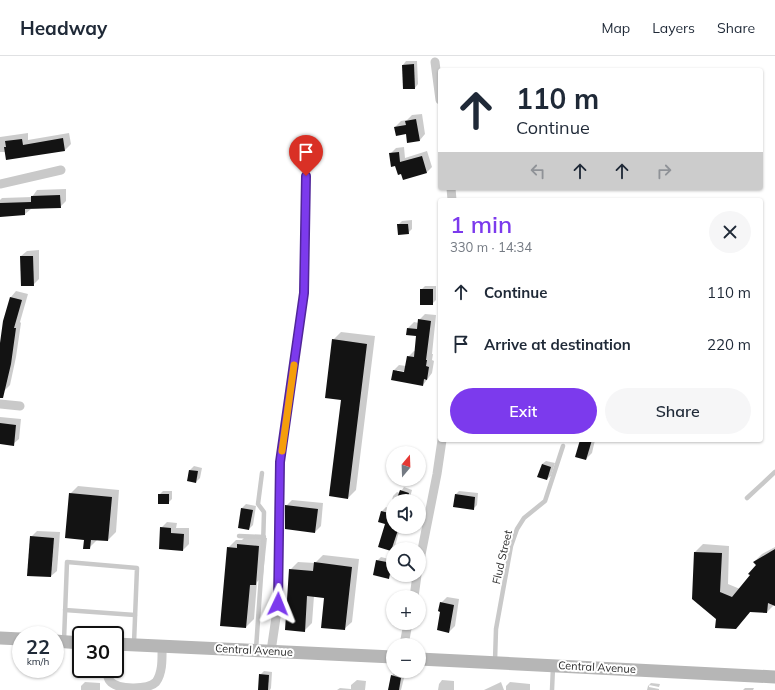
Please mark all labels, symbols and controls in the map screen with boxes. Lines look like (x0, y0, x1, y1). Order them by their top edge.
text: Headway (20, 16, 107, 40)
text: Map (601, 19, 630, 37)
text: Layers (652, 19, 695, 37)
text: Share (717, 19, 755, 37)
text: 110 m (516, 81, 599, 116)
icon: ahead (450, 84, 502, 136)
text: Continue (516, 116, 590, 139)
pin (289, 135, 323, 176)
icon: arrive (295, 141, 317, 163)
icon: left (527, 160, 549, 182)
icon: ahead (569, 160, 591, 182)
icon: ahead (611, 160, 633, 182)
icon: right (653, 160, 675, 182)
text: 1 min (450, 209, 512, 239)
button: close (709, 211, 751, 253)
text: 330 m · 14:34 (450, 239, 532, 255)
icon: ahead (450, 281, 472, 303)
text: Continue (484, 283, 547, 302)
text: 110 m (707, 283, 751, 302)
icon: arrive (450, 333, 472, 355)
text: Arrive at destination (484, 335, 631, 354)
text: 220 m (707, 335, 751, 354)
button: Exit (450, 388, 597, 434)
button: Share (605, 388, 751, 434)
north arrow (386, 446, 426, 486)
map controls (386, 446, 426, 678)
button: sound (386, 494, 426, 534)
street label: Flud Street (489, 528, 515, 585)
button: search (386, 542, 426, 582)
position arrow (257, 583, 299, 625)
button: + (386, 590, 426, 630)
speed limit sign: 30 (72, 626, 124, 678)
text: 22 (26, 634, 50, 659)
button: − (386, 638, 426, 678)
street label: Central Avenue (215, 641, 293, 659)
text: km/h (27, 655, 49, 668)
street label: Central Avenue (558, 658, 636, 676)

